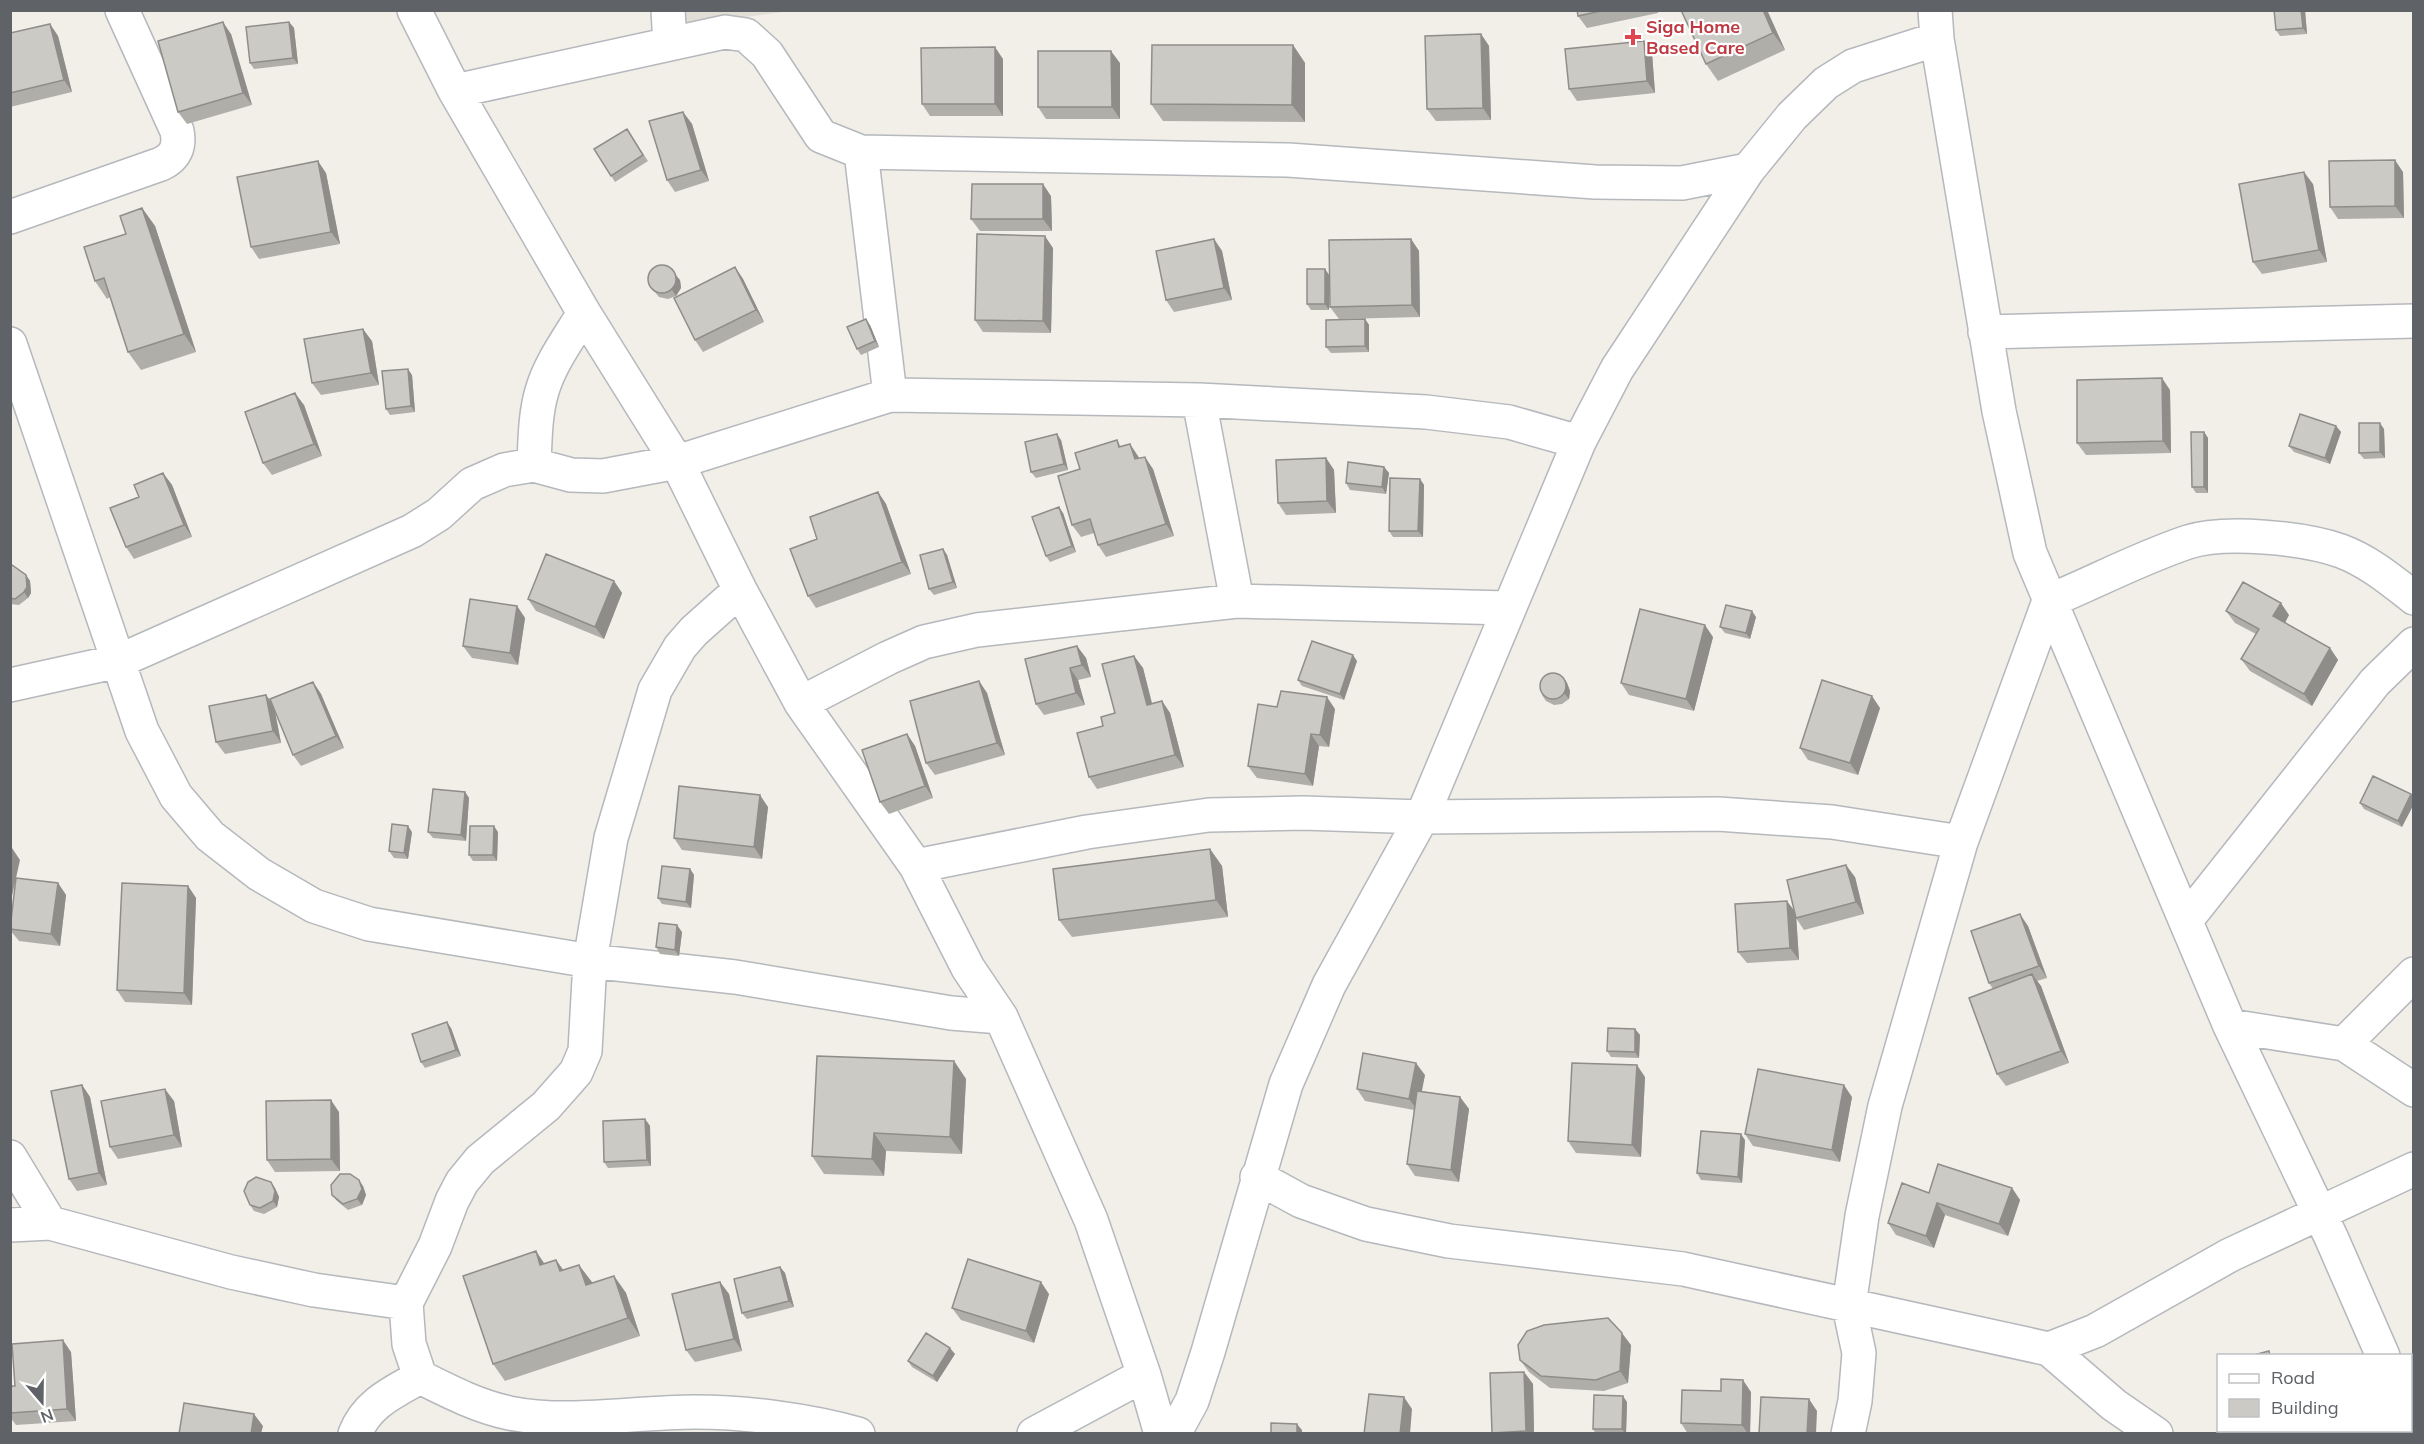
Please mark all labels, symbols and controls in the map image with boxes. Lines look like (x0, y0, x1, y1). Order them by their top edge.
place label: Siga Home Based Care (1646, 15, 1745, 59)
marker: Siga Home Based Care (1624, 28, 1642, 46)
legend (2217, 1354, 2412, 1432)
text: Road (2271, 1366, 2315, 1389)
north arrow (12, 1372, 72, 1432)
text: Building (2271, 1396, 2339, 1419)
text: N (38, 1405, 56, 1428)

